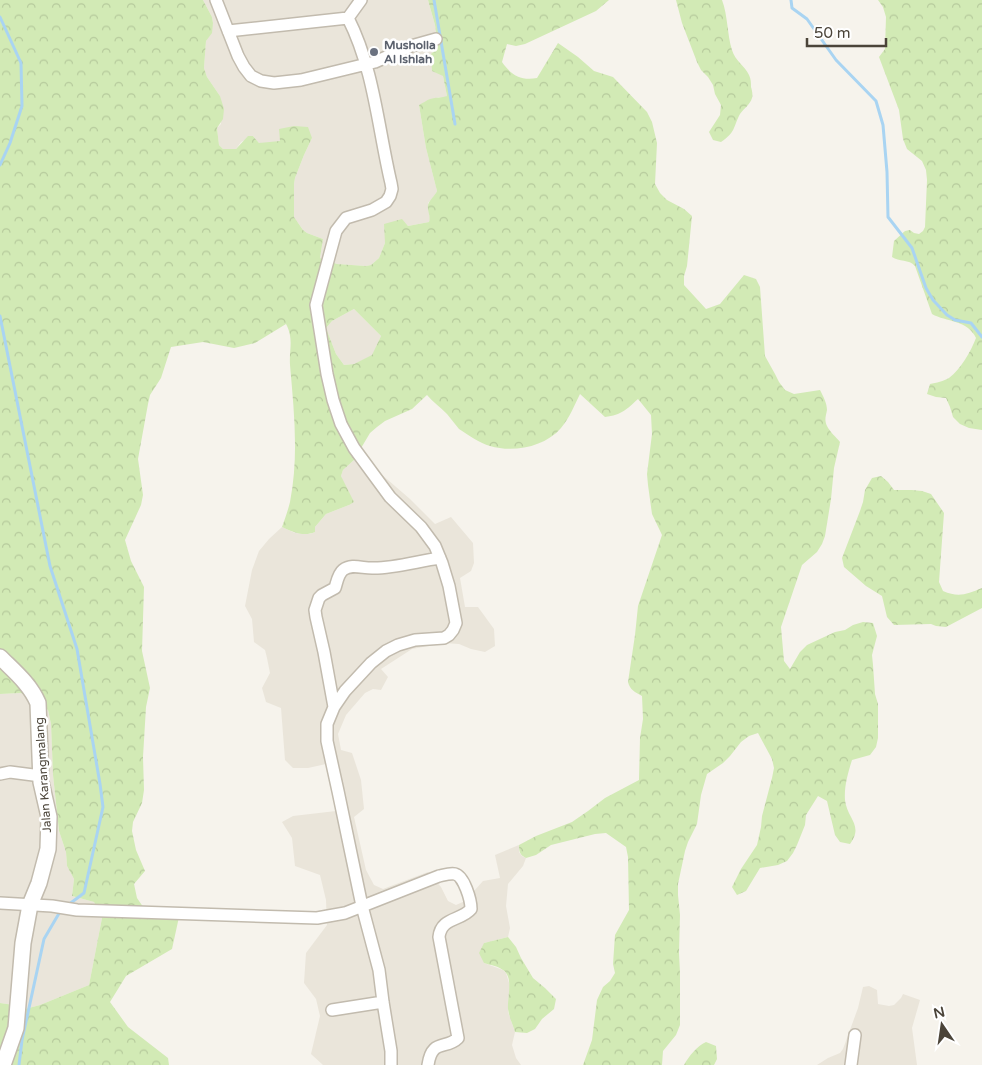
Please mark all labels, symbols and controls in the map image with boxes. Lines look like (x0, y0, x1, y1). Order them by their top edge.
scale bar (807, 15, 886, 47)
text: 50 m (814, 24, 851, 42)
place label: Musholla Al Ishlah (384, 38, 436, 66)
marker: Musholla Al Ishlah (368, 46, 380, 58)
street label: Jalan Karangmalang (32, 717, 54, 833)
north arrow (917, 1000, 967, 1050)
text: N (932, 1003, 947, 1022)

